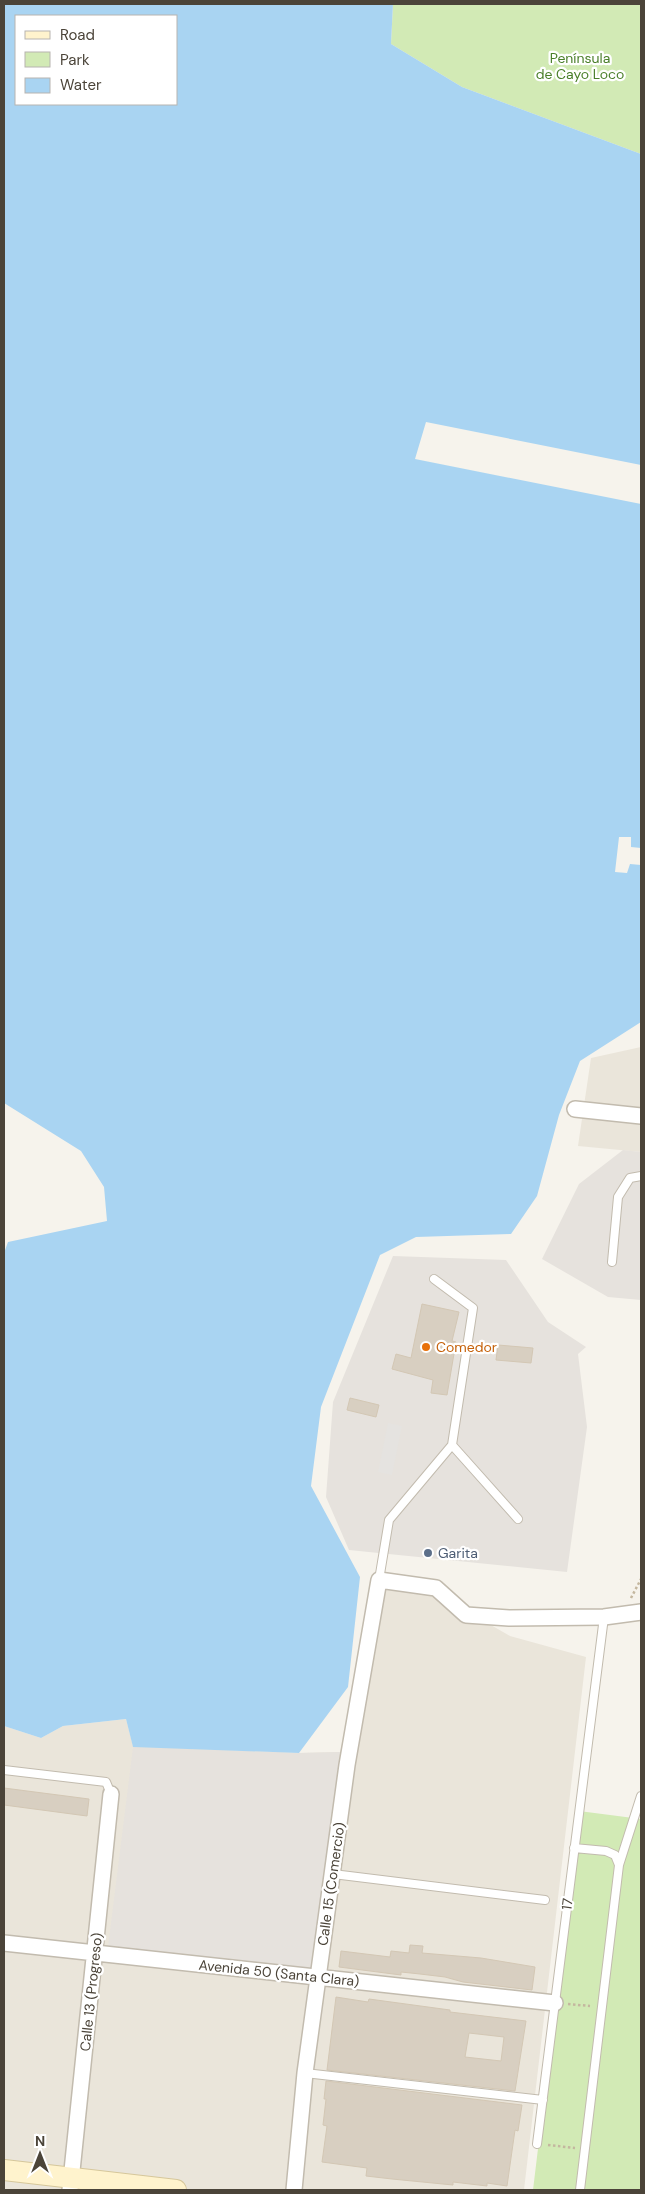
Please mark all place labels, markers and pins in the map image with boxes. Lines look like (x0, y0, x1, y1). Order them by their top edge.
place label: Comedor (436, 1338, 497, 1356)
marker: Comedor (420, 1341, 432, 1353)
place label: Garita (438, 1544, 478, 1562)
marker: Garita (422, 1547, 434, 1559)

